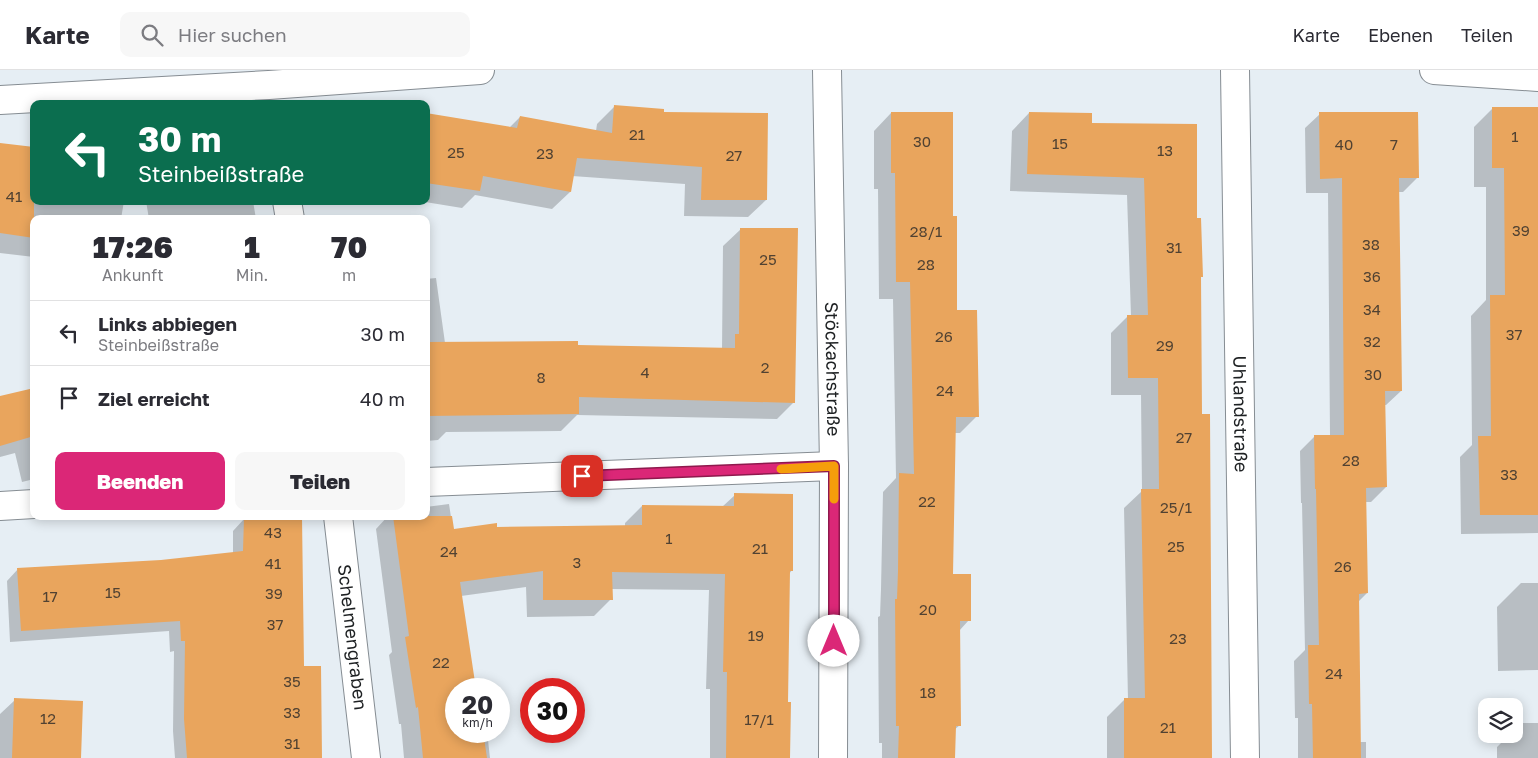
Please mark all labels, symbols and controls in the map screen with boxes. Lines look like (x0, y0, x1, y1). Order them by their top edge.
search box (120, 12, 470, 57)
text: Karte (25, 20, 90, 49)
icon: search (138, 21, 166, 49)
text: Hier suchen (178, 23, 287, 46)
text: Karte (1293, 24, 1340, 46)
text: Ebenen (1368, 24, 1433, 46)
text: Teilen (1461, 24, 1513, 46)
text: 30 m (138, 118, 221, 160)
icon: left (55, 120, 120, 185)
house number: 21 (629, 125, 645, 143)
house number: 1 (1511, 127, 1519, 145)
house number: 30 (913, 132, 931, 150)
house number: 15 (1052, 134, 1068, 152)
house number: 40 (1335, 135, 1353, 153)
house number: 7 (1390, 135, 1398, 153)
house number: 13 (1157, 141, 1173, 159)
house number: 25 (447, 143, 465, 161)
house number: 23 (536, 144, 554, 162)
house number: 27 (726, 146, 742, 164)
text: Steinbeißstraße (138, 160, 304, 187)
house number: 41 (6, 187, 22, 205)
house number: 39 (1512, 221, 1530, 239)
house number: 28/1 (910, 222, 942, 240)
text: 17:26 (93, 229, 173, 265)
text: 1 (244, 229, 260, 265)
text: 70 (331, 229, 367, 265)
house number: 38 (1362, 235, 1380, 253)
house number: 31 (1166, 238, 1182, 256)
house number: 25 (759, 250, 777, 268)
house number: 28 (917, 255, 935, 273)
text: Ankunft (102, 265, 164, 285)
text: Min. (236, 265, 268, 285)
text: m (342, 265, 356, 285)
house number: 36 (1363, 267, 1381, 285)
house number: 34 (1363, 300, 1381, 318)
street label: Stöckachstraße (821, 301, 845, 436)
text: Links abbiegen (98, 312, 237, 335)
icon: left (55, 319, 83, 347)
text: 30 m (361, 322, 405, 345)
house number: 37 (1506, 325, 1522, 343)
house number: 26 (935, 327, 953, 345)
house number: 32 (1363, 332, 1381, 350)
text: Steinbeißstraße (98, 335, 219, 355)
house number: 29 (1156, 336, 1174, 354)
street label: Uhlandstraße (1229, 355, 1253, 473)
house number: 2 (761, 358, 769, 376)
house number: 4 (640, 363, 650, 381)
house number: 30 (1364, 365, 1382, 383)
house number: 8 (536, 368, 546, 386)
house number: 24 (936, 381, 954, 399)
icon: arrive (55, 384, 83, 412)
text: Ziel erreicht (98, 387, 210, 410)
text: 40 m (360, 387, 405, 410)
house number: 27 (1176, 428, 1192, 446)
house number: 28 (1342, 451, 1360, 469)
button: Beenden (55, 452, 225, 510)
button: Teilen (235, 452, 405, 510)
pin (561, 455, 603, 497)
icon: arrive (568, 462, 596, 490)
house number: 33 (1500, 465, 1518, 483)
house number: 22 (918, 492, 936, 510)
house number: 25/1 (1160, 498, 1192, 516)
house number: 43 (264, 523, 282, 541)
house number: 1 (665, 529, 673, 547)
house number: 25 (1167, 537, 1185, 555)
house number: 21 (752, 539, 768, 557)
house number: 24 (440, 542, 458, 560)
house number: 3 (573, 553, 581, 571)
house number: 41 (265, 554, 281, 572)
house number: 26 (1334, 557, 1352, 575)
street label: Schelmengraben (334, 563, 372, 711)
house number: 15 (105, 583, 121, 601)
house number: 39 (265, 584, 283, 602)
house number: 17 (42, 587, 58, 605)
house number: 20 (919, 600, 937, 618)
position arrow (807, 614, 859, 666)
house number: 37 (267, 615, 283, 633)
house number: 19 (748, 626, 764, 644)
house number: 23 (1169, 629, 1187, 647)
house number: 22 (432, 653, 450, 671)
house number: 24 (1325, 664, 1343, 682)
house number: 35 (283, 672, 301, 690)
speed limit sign: 30 (520, 678, 585, 743)
house number: 18 (920, 683, 936, 701)
text: 20 (462, 689, 493, 720)
map controls (1478, 698, 1523, 743)
button: layers (1478, 698, 1523, 743)
house number: 33 (283, 703, 301, 721)
house number: 12 (40, 709, 56, 727)
house number: 17/1 (744, 710, 774, 728)
text: km/h (462, 715, 493, 730)
house number: 21 (1160, 718, 1176, 736)
house number: 31 (284, 734, 300, 752)

